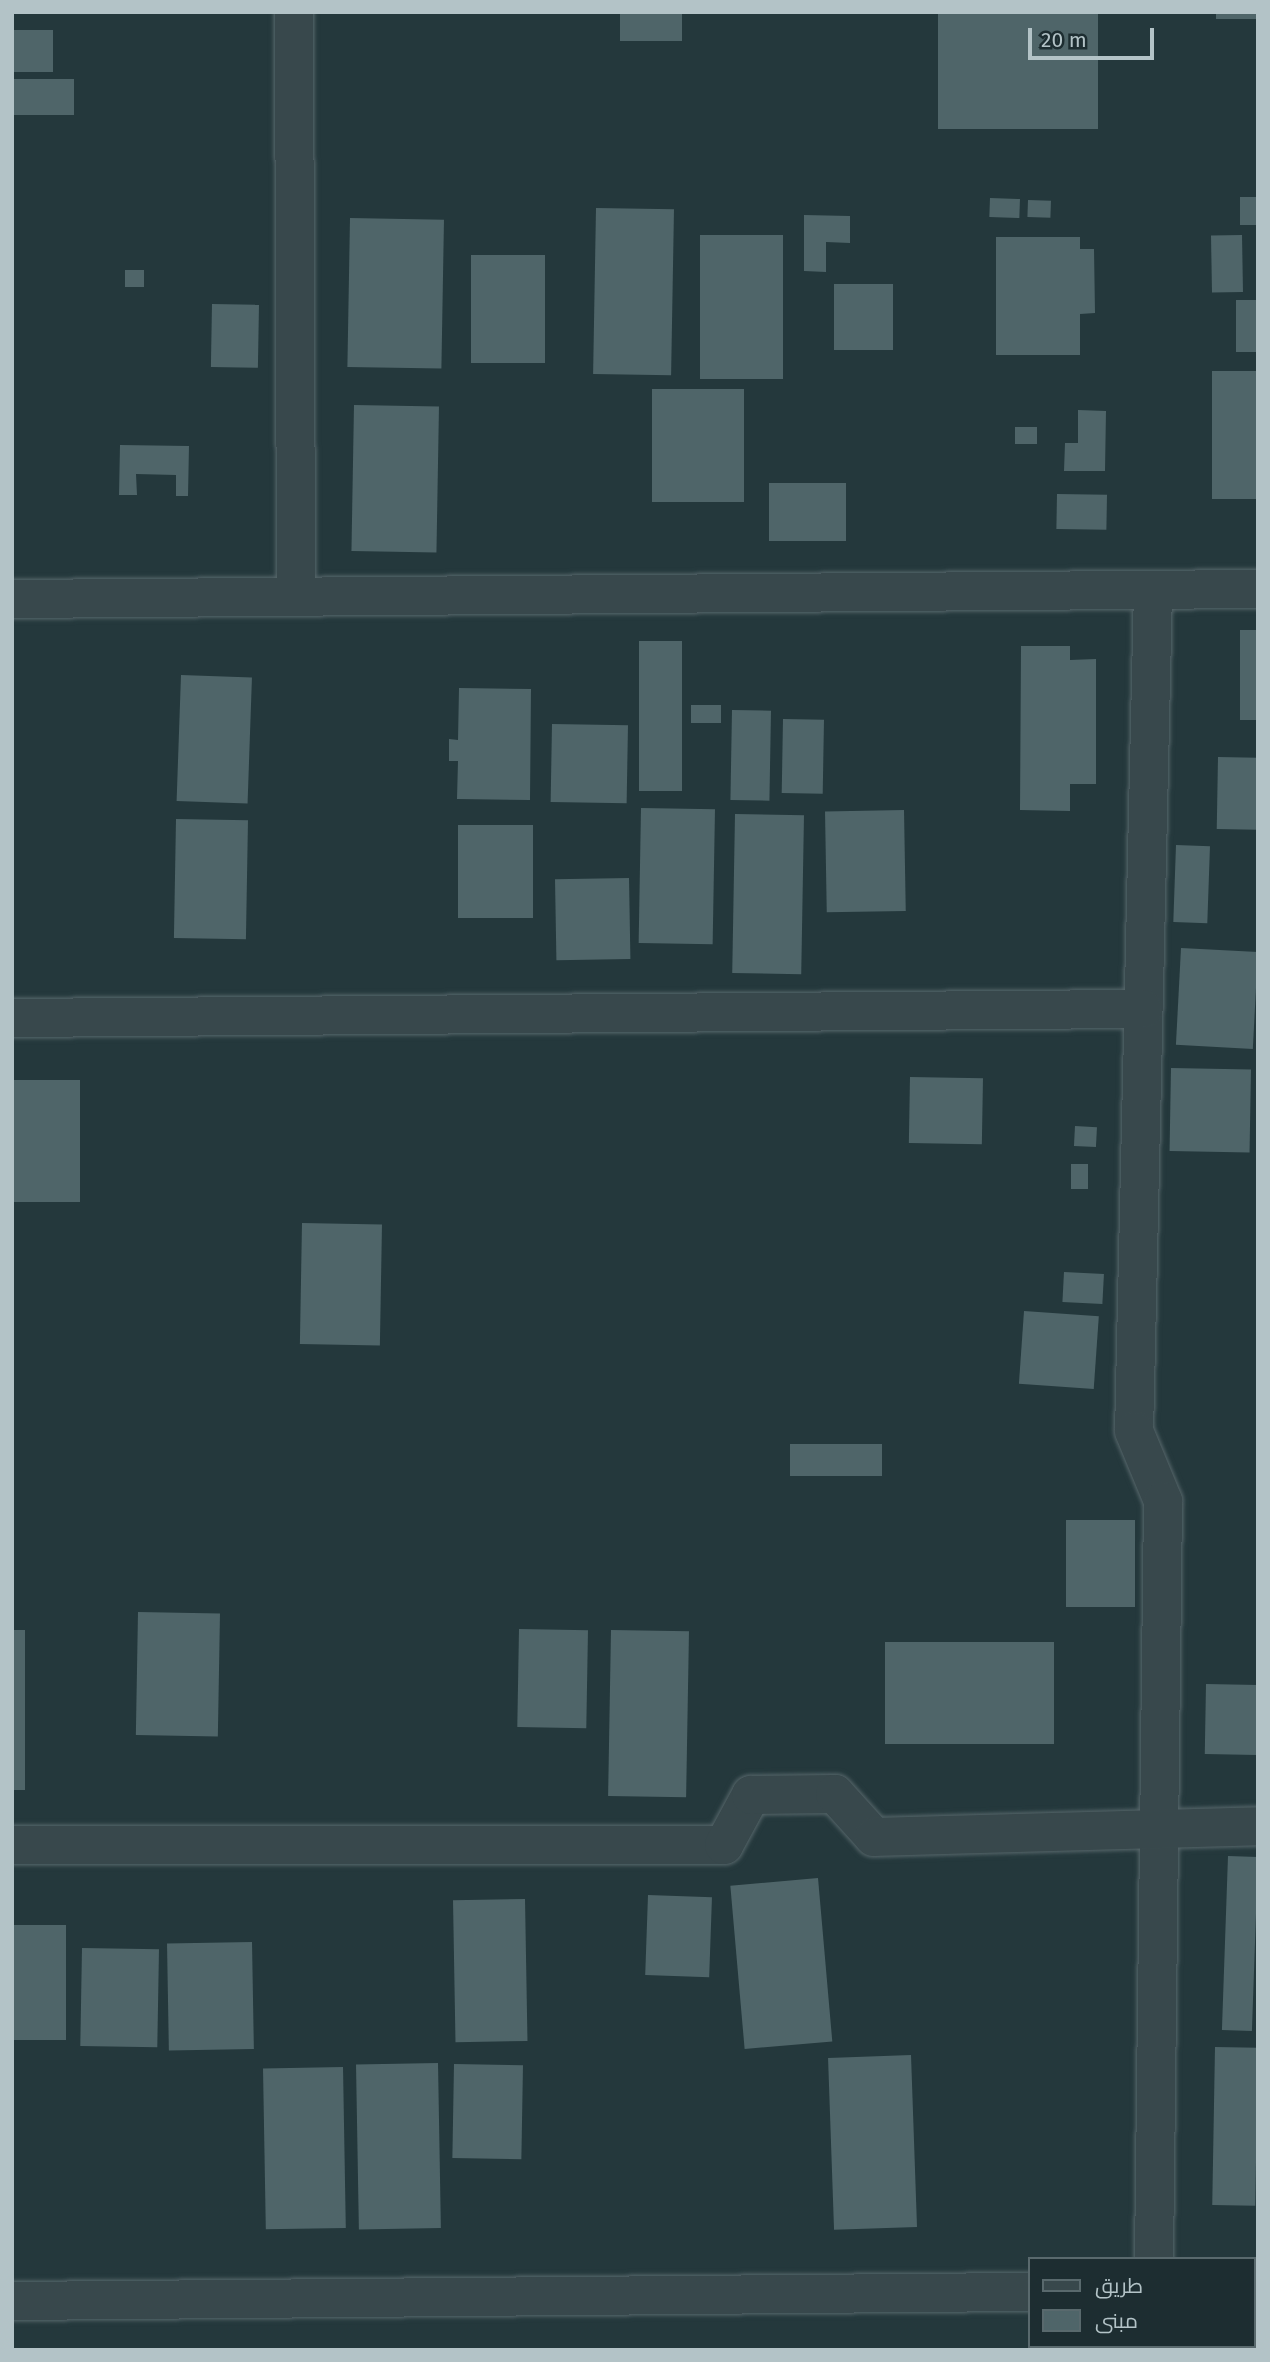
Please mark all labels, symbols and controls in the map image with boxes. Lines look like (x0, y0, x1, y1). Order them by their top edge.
scale bar (1032, 14, 1158, 58)
text: 20 m (1041, 27, 1087, 53)
legend (1028, 2257, 1256, 2348)
text: طريق (1095, 2273, 1143, 2299)
text: مبنى (1095, 2308, 1138, 2334)

